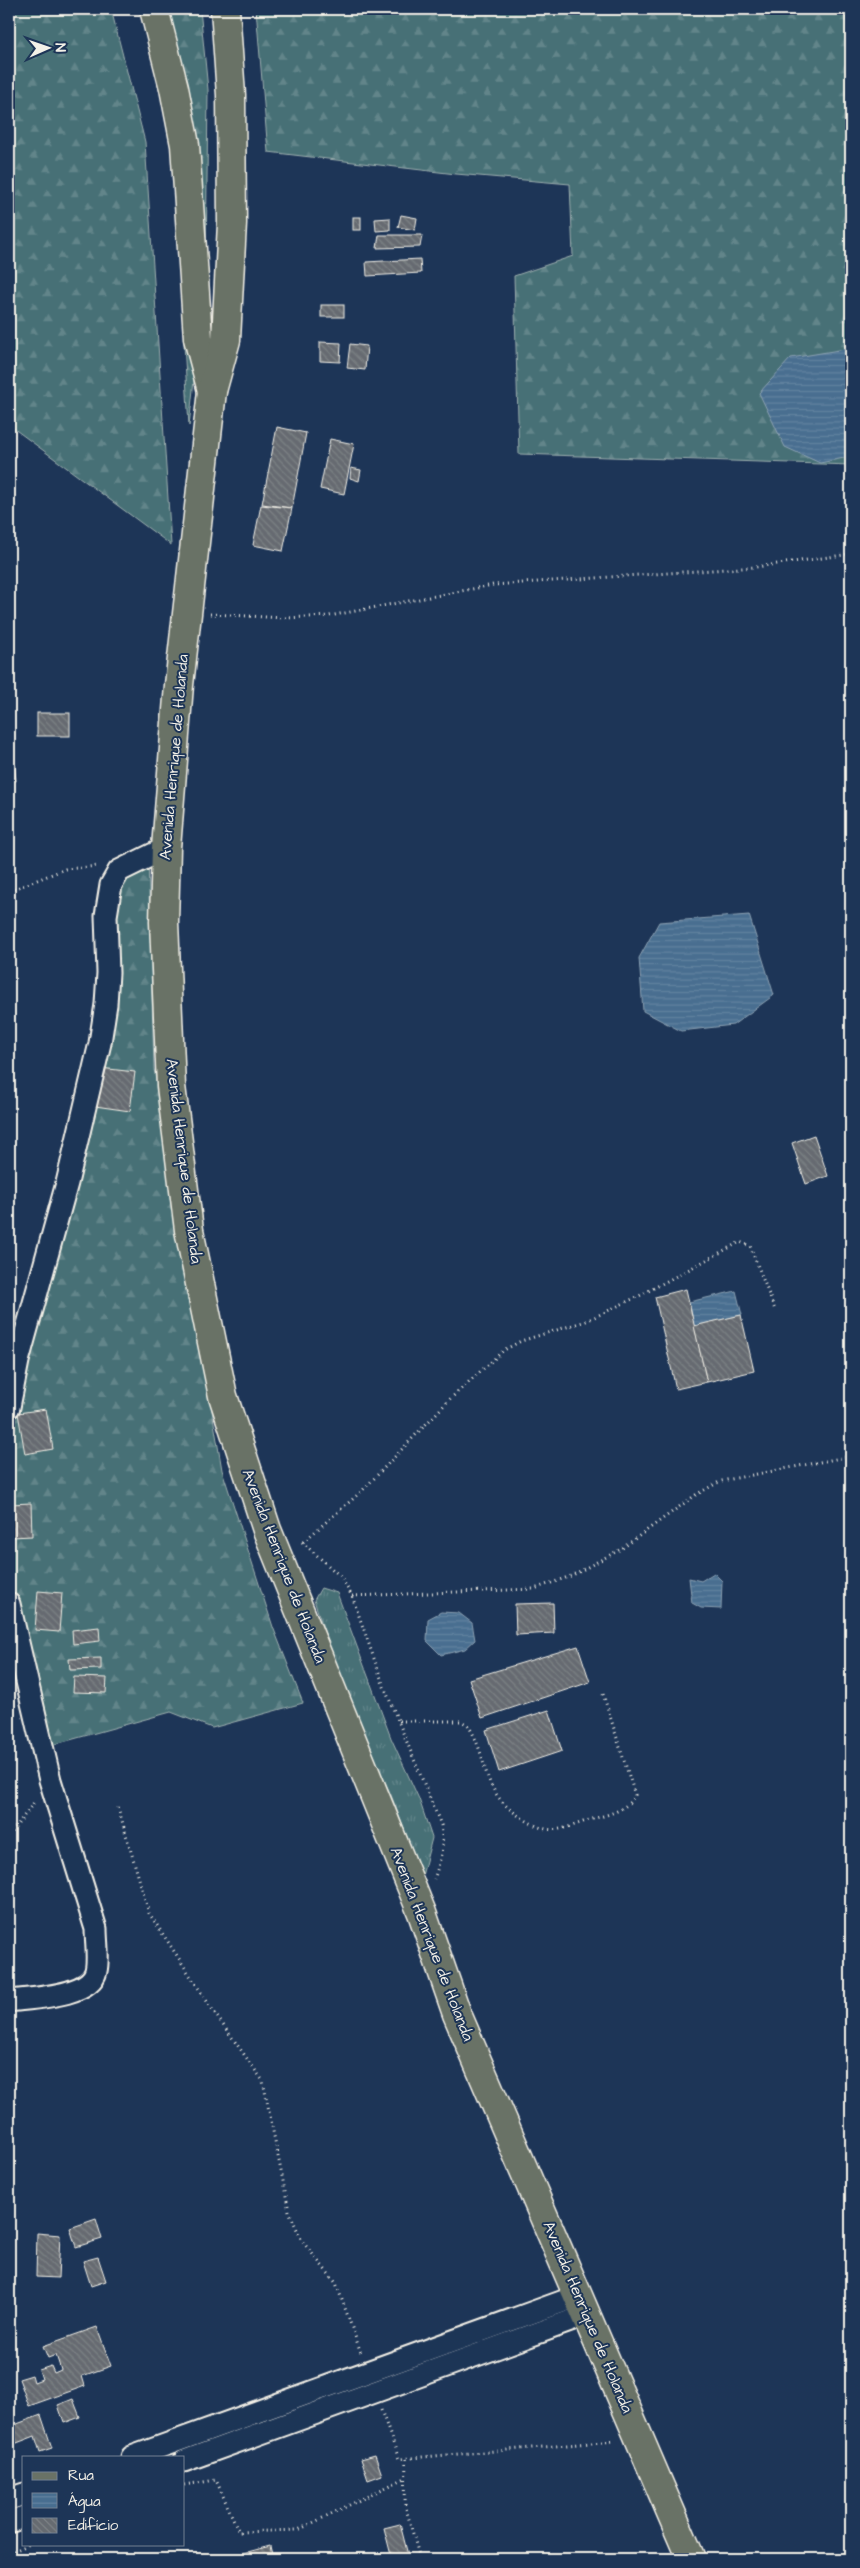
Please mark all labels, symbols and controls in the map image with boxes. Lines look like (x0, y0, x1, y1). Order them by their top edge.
north arrow (22, 22, 72, 72)
text: N (50, 43, 70, 53)
street label: Avenida Henrique de Holanda (154, 653, 194, 861)
street label: Avenida Henrique de Holanda (161, 1057, 207, 1265)
street label: Avenida Henrique de Holanda (237, 1466, 331, 1666)
street label: Avenida Henrique de Holanda (385, 1844, 479, 2044)
street label: Avenida Henrique de Holanda (538, 2218, 638, 2416)
legend (22, 2456, 185, 2546)
text: Rua (68, 2465, 94, 2486)
text: Água (68, 2491, 101, 2513)
text: Edifício (68, 2515, 119, 2536)

